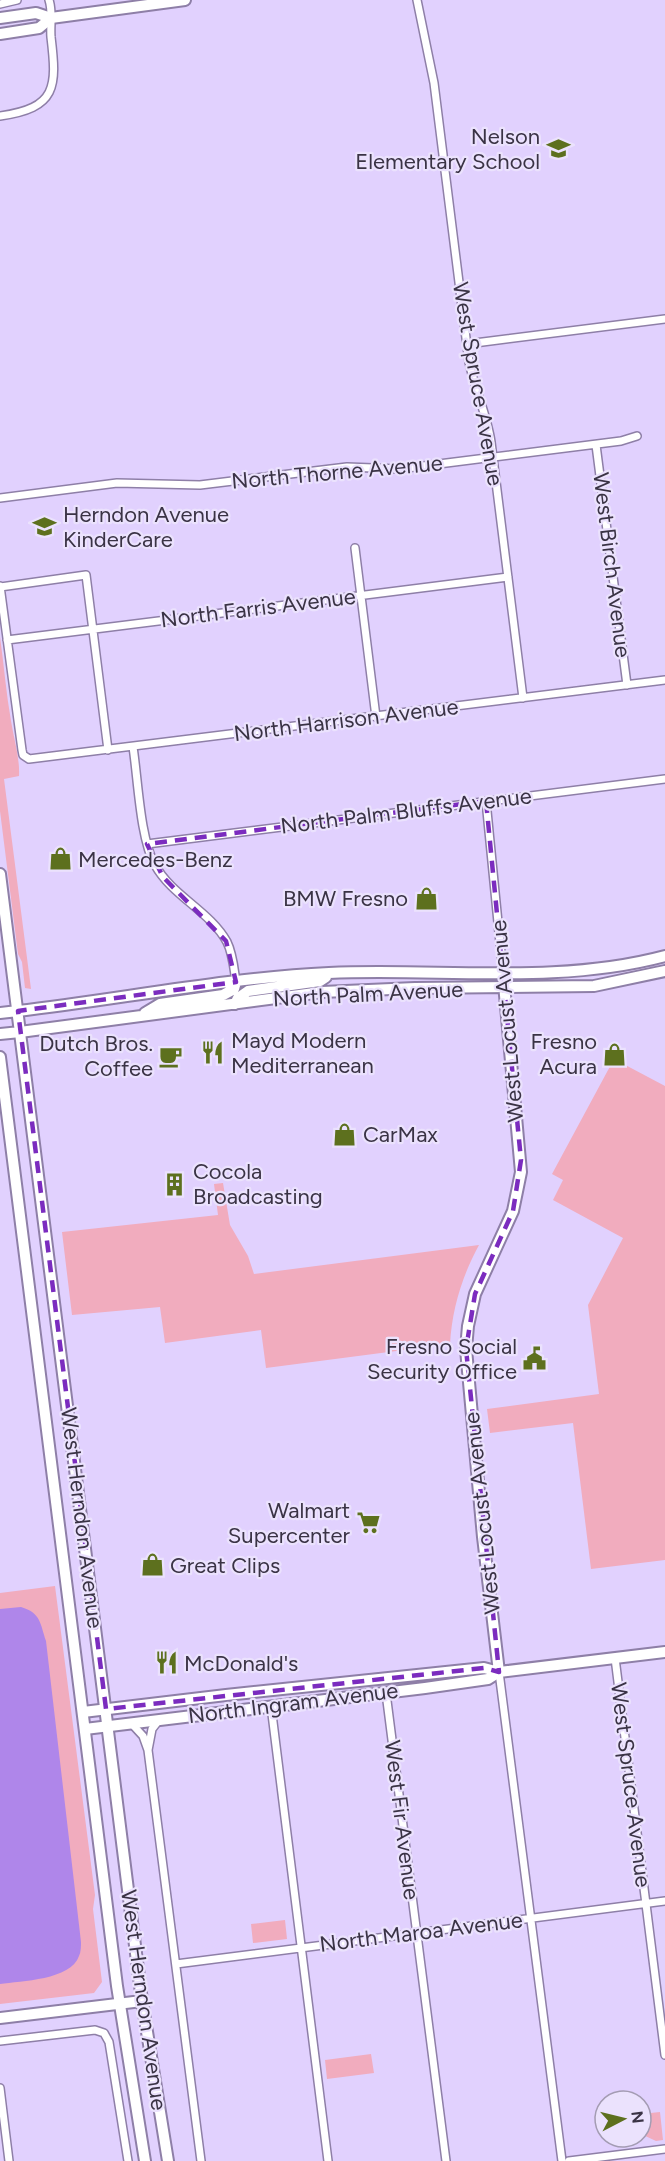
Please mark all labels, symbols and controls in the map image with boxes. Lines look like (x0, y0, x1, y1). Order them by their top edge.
place label: Nelson Elementary School (355, 123, 540, 175)
school or university icon: Nelson Elementary School (545, 136, 571, 162)
street label: West Spruce Avenue (447, 280, 509, 488)
street label: North Thorne Avenue (230, 449, 444, 495)
street label: West Birch Avenue (587, 471, 637, 659)
place label: Herndon Avenue KinderCare (63, 501, 229, 553)
school or university icon: Herndon Avenue KinderCare (32, 514, 58, 540)
street label: North Farris Avenue (159, 583, 357, 633)
street label: North Harrison Avenue (232, 693, 460, 747)
street label: North Palm Bluffs Avenue (279, 782, 533, 840)
shop icon: Mercedes-Benz (47, 846, 73, 872)
place label: Mercedes-Benz (78, 846, 233, 873)
place label: BMW Fresno (283, 885, 408, 912)
shop icon: BMW Fresno (413, 885, 439, 911)
street label: West Locust Avenue (485, 919, 529, 1123)
street label: North Palm Avenue (272, 976, 464, 1012)
place label: Mayd Modern Mediterranean (231, 1027, 374, 1079)
place label: Fresno Acura (531, 1028, 597, 1080)
place label: Dutch Bros. Coffee (39, 1030, 153, 1082)
restaurant icon: Mayd Modern Mediterranean (200, 1040, 226, 1066)
shop icon: Fresno Acura (602, 1041, 628, 1067)
cafe icon: Dutch Bros. Coffee (158, 1043, 184, 1069)
shop icon: CarMax (332, 1121, 358, 1147)
place label: CarMax (363, 1121, 438, 1148)
place label: Cocola Broadcasting (193, 1158, 323, 1210)
building icon: Cocola Broadcasting (162, 1171, 188, 1197)
place label: Fresno Social Security Office (367, 1333, 517, 1385)
public building icon: Fresno Social Security Office (522, 1346, 548, 1372)
street label: West Herndon Avenue (55, 1406, 109, 1630)
street label: West Locust Avenue (458, 1411, 506, 1615)
place label: Walmart Supercenter (228, 1497, 351, 1549)
supermarket icon: Walmart Supercenter (355, 1510, 381, 1536)
shop icon: Great Clips (139, 1552, 165, 1578)
place label: Great Clips (170, 1552, 280, 1579)
restaurant icon: McDonald's (153, 1650, 179, 1676)
place label: McDonald's (184, 1650, 298, 1677)
street label: North Ingram Avenue (186, 1677, 400, 1729)
street label: West Spruce Avenue (605, 1681, 657, 1889)
street label: West Fir Avenue (379, 1739, 425, 1901)
street label: West Herndon Avenue (115, 1888, 173, 2112)
street label: North Maroa Avenue (318, 1906, 524, 1958)
north arrow (593, 2089, 653, 2149)
text: N (627, 2110, 648, 2125)

